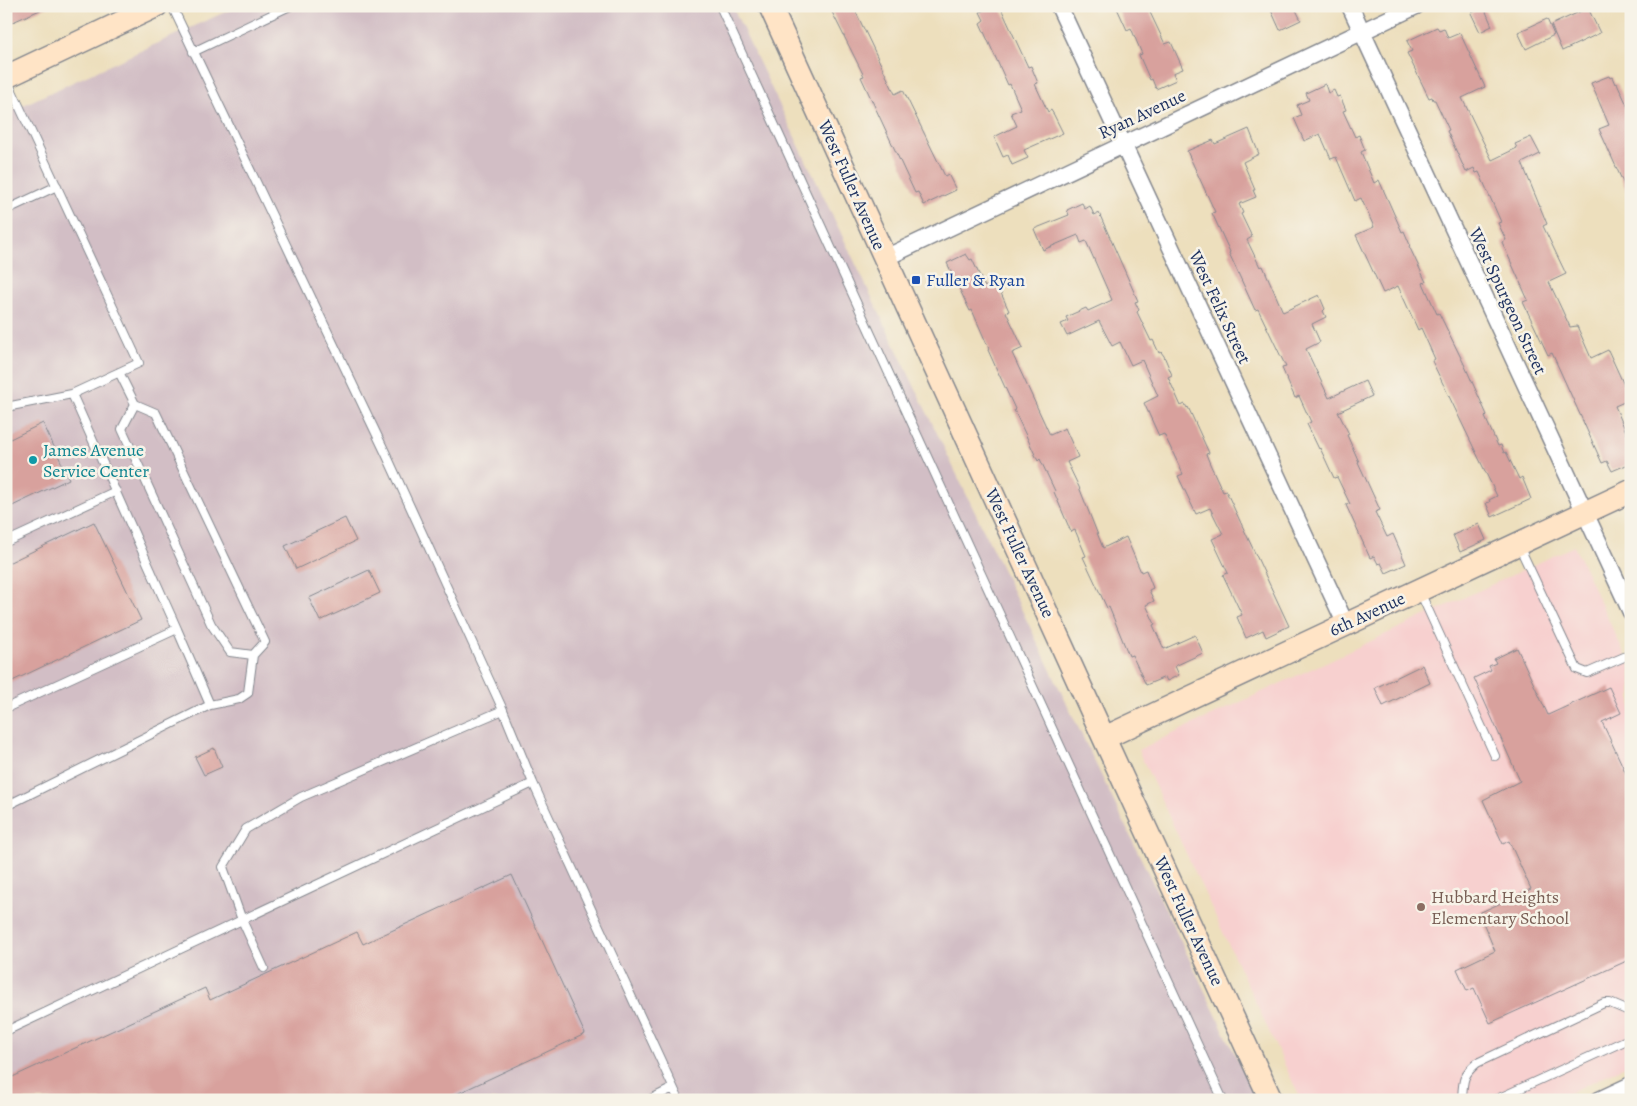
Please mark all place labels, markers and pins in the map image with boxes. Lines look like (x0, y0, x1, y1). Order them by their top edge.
place label: Fuller & Ryan (926, 268, 1025, 292)
marker: Fuller & Ryan (910, 274, 922, 286)
place label: James Avenue Service Center (43, 438, 149, 483)
marker: James Avenue Service Center (27, 454, 39, 466)
place label: Hubbard Heights Elementary School (1431, 885, 1569, 930)
marker: Hubbard Heights Elementary School (1415, 901, 1427, 913)

